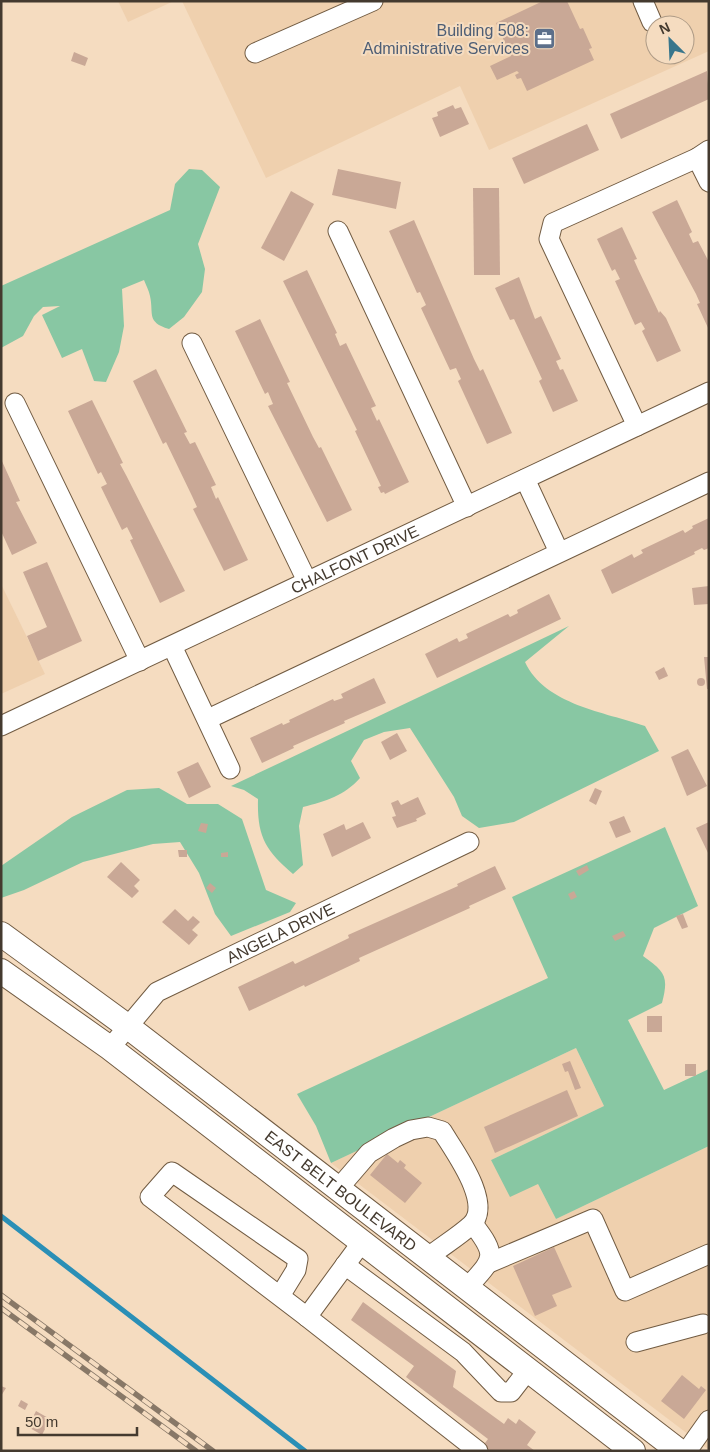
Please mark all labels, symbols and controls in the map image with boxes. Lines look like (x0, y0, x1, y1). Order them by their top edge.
north arrow (645, 15, 695, 65)
text: N (657, 19, 673, 37)
place label: Building 508: Administrative Services (363, 22, 529, 57)
office icon: Building 508: Administrative Services (533, 27, 557, 51)
street label: CHALFONT DRIVE (288, 522, 421, 597)
street label: ANGELA DRIVE (224, 900, 337, 966)
street label: EAST BELT BOULEVARD (262, 1127, 420, 1255)
scale bar (18, 1404, 136, 1436)
text: 50 m (25, 1413, 58, 1430)

